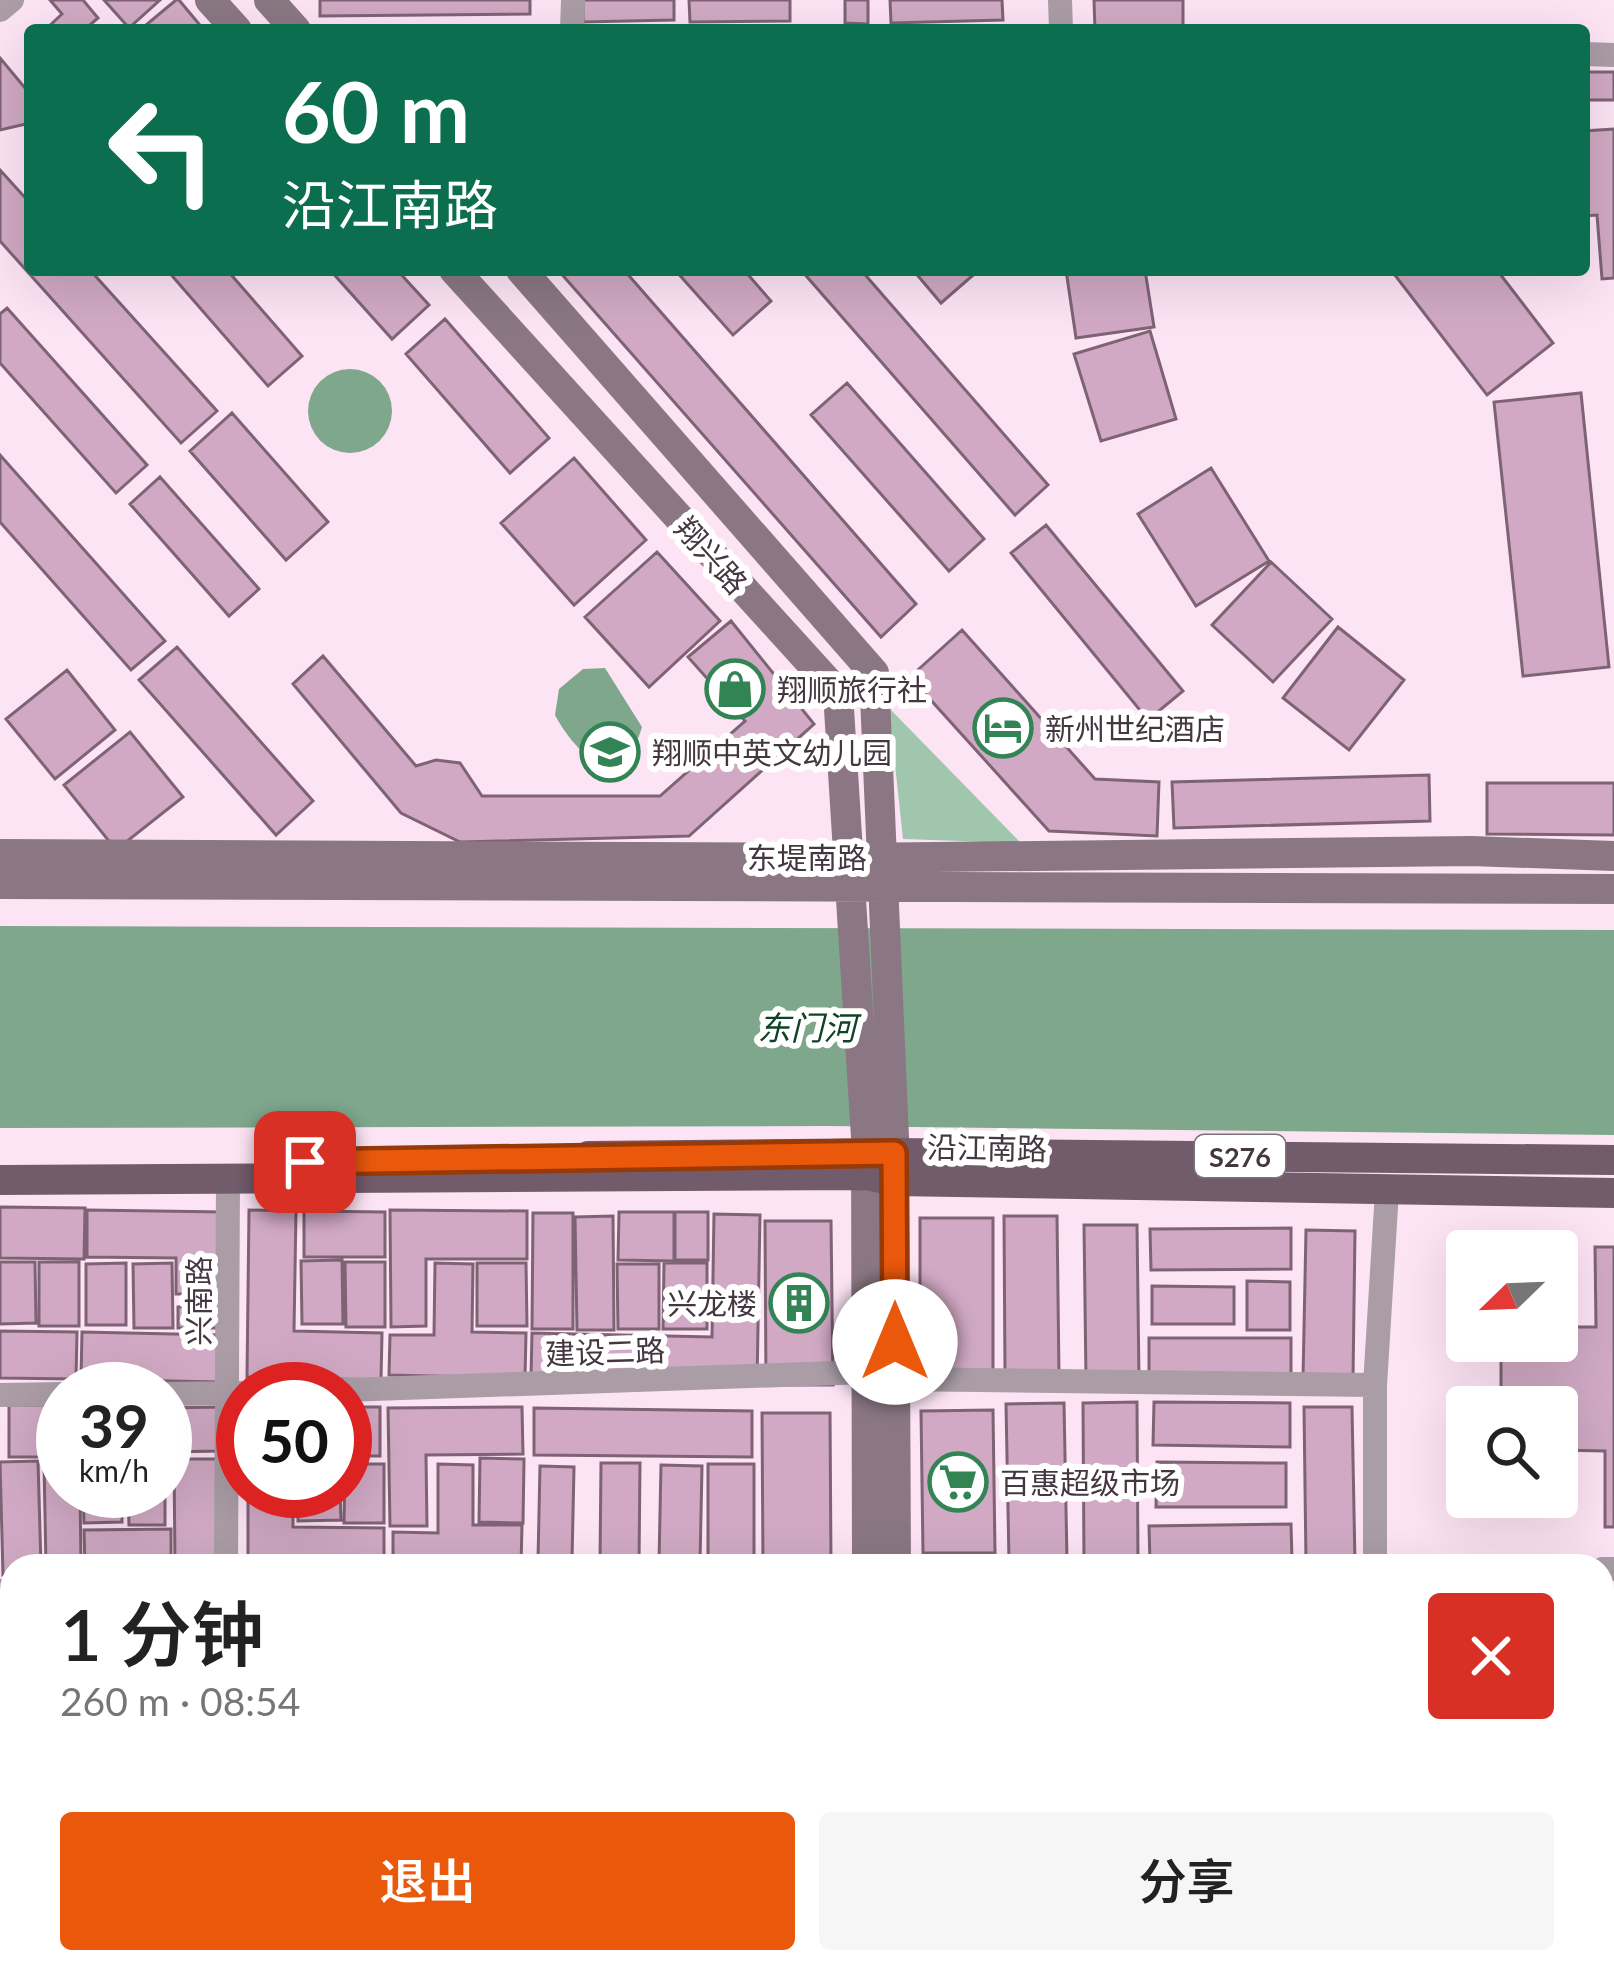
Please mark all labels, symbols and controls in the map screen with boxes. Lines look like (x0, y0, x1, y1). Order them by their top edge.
text: 60 m (282, 60, 470, 161)
icon: left (84, 72, 240, 228)
text: 沿江南路 (282, 172, 498, 237)
street label: 翔兴路 (669, 510, 755, 600)
shop icon: 翔顺旅行社 (704, 658, 766, 720)
place label: 翔顺旅行社 (777, 671, 927, 707)
hotel icon: 新州世纪酒店 (972, 697, 1034, 759)
place label: 新州世纪酒店 (1045, 710, 1225, 746)
school or university icon: 翔顺中英文幼儿园 (579, 721, 641, 783)
place label: 翔顺中英文幼儿园 (652, 734, 892, 770)
street label: 东堤南路 (747, 839, 867, 875)
water label: 东门河 (758, 1007, 863, 1047)
pin (254, 1111, 356, 1213)
street label: 沿江南路 (927, 1128, 1047, 1166)
icon: arrive (272, 1129, 338, 1195)
road number: S276 (1195, 1135, 1285, 1177)
north arrow (1446, 1230, 1578, 1362)
map controls (1446, 1230, 1578, 1518)
street label: 兴南路 (180, 1256, 216, 1346)
building icon: 兴龙楼 (768, 1272, 830, 1334)
position arrow (832, 1279, 958, 1405)
place label: 兴龙楼 (667, 1285, 757, 1321)
street label: 建设二路 (544, 1331, 666, 1371)
speed limit sign: 50 (216, 1362, 372, 1518)
button: search (1446, 1386, 1578, 1518)
text: 39 (79, 1389, 149, 1461)
supermarket icon: 百惠超级市场 (927, 1451, 989, 1513)
text: km/h (79, 1452, 149, 1488)
place label: 百惠超级市场 (1000, 1464, 1180, 1500)
text: 1 分钟 (60, 1590, 264, 1676)
button: close (1428, 1593, 1554, 1719)
text: 260 m · 08:54 (60, 1678, 300, 1724)
button: 退出 (60, 1812, 795, 1950)
button: 分享 (819, 1812, 1554, 1950)

